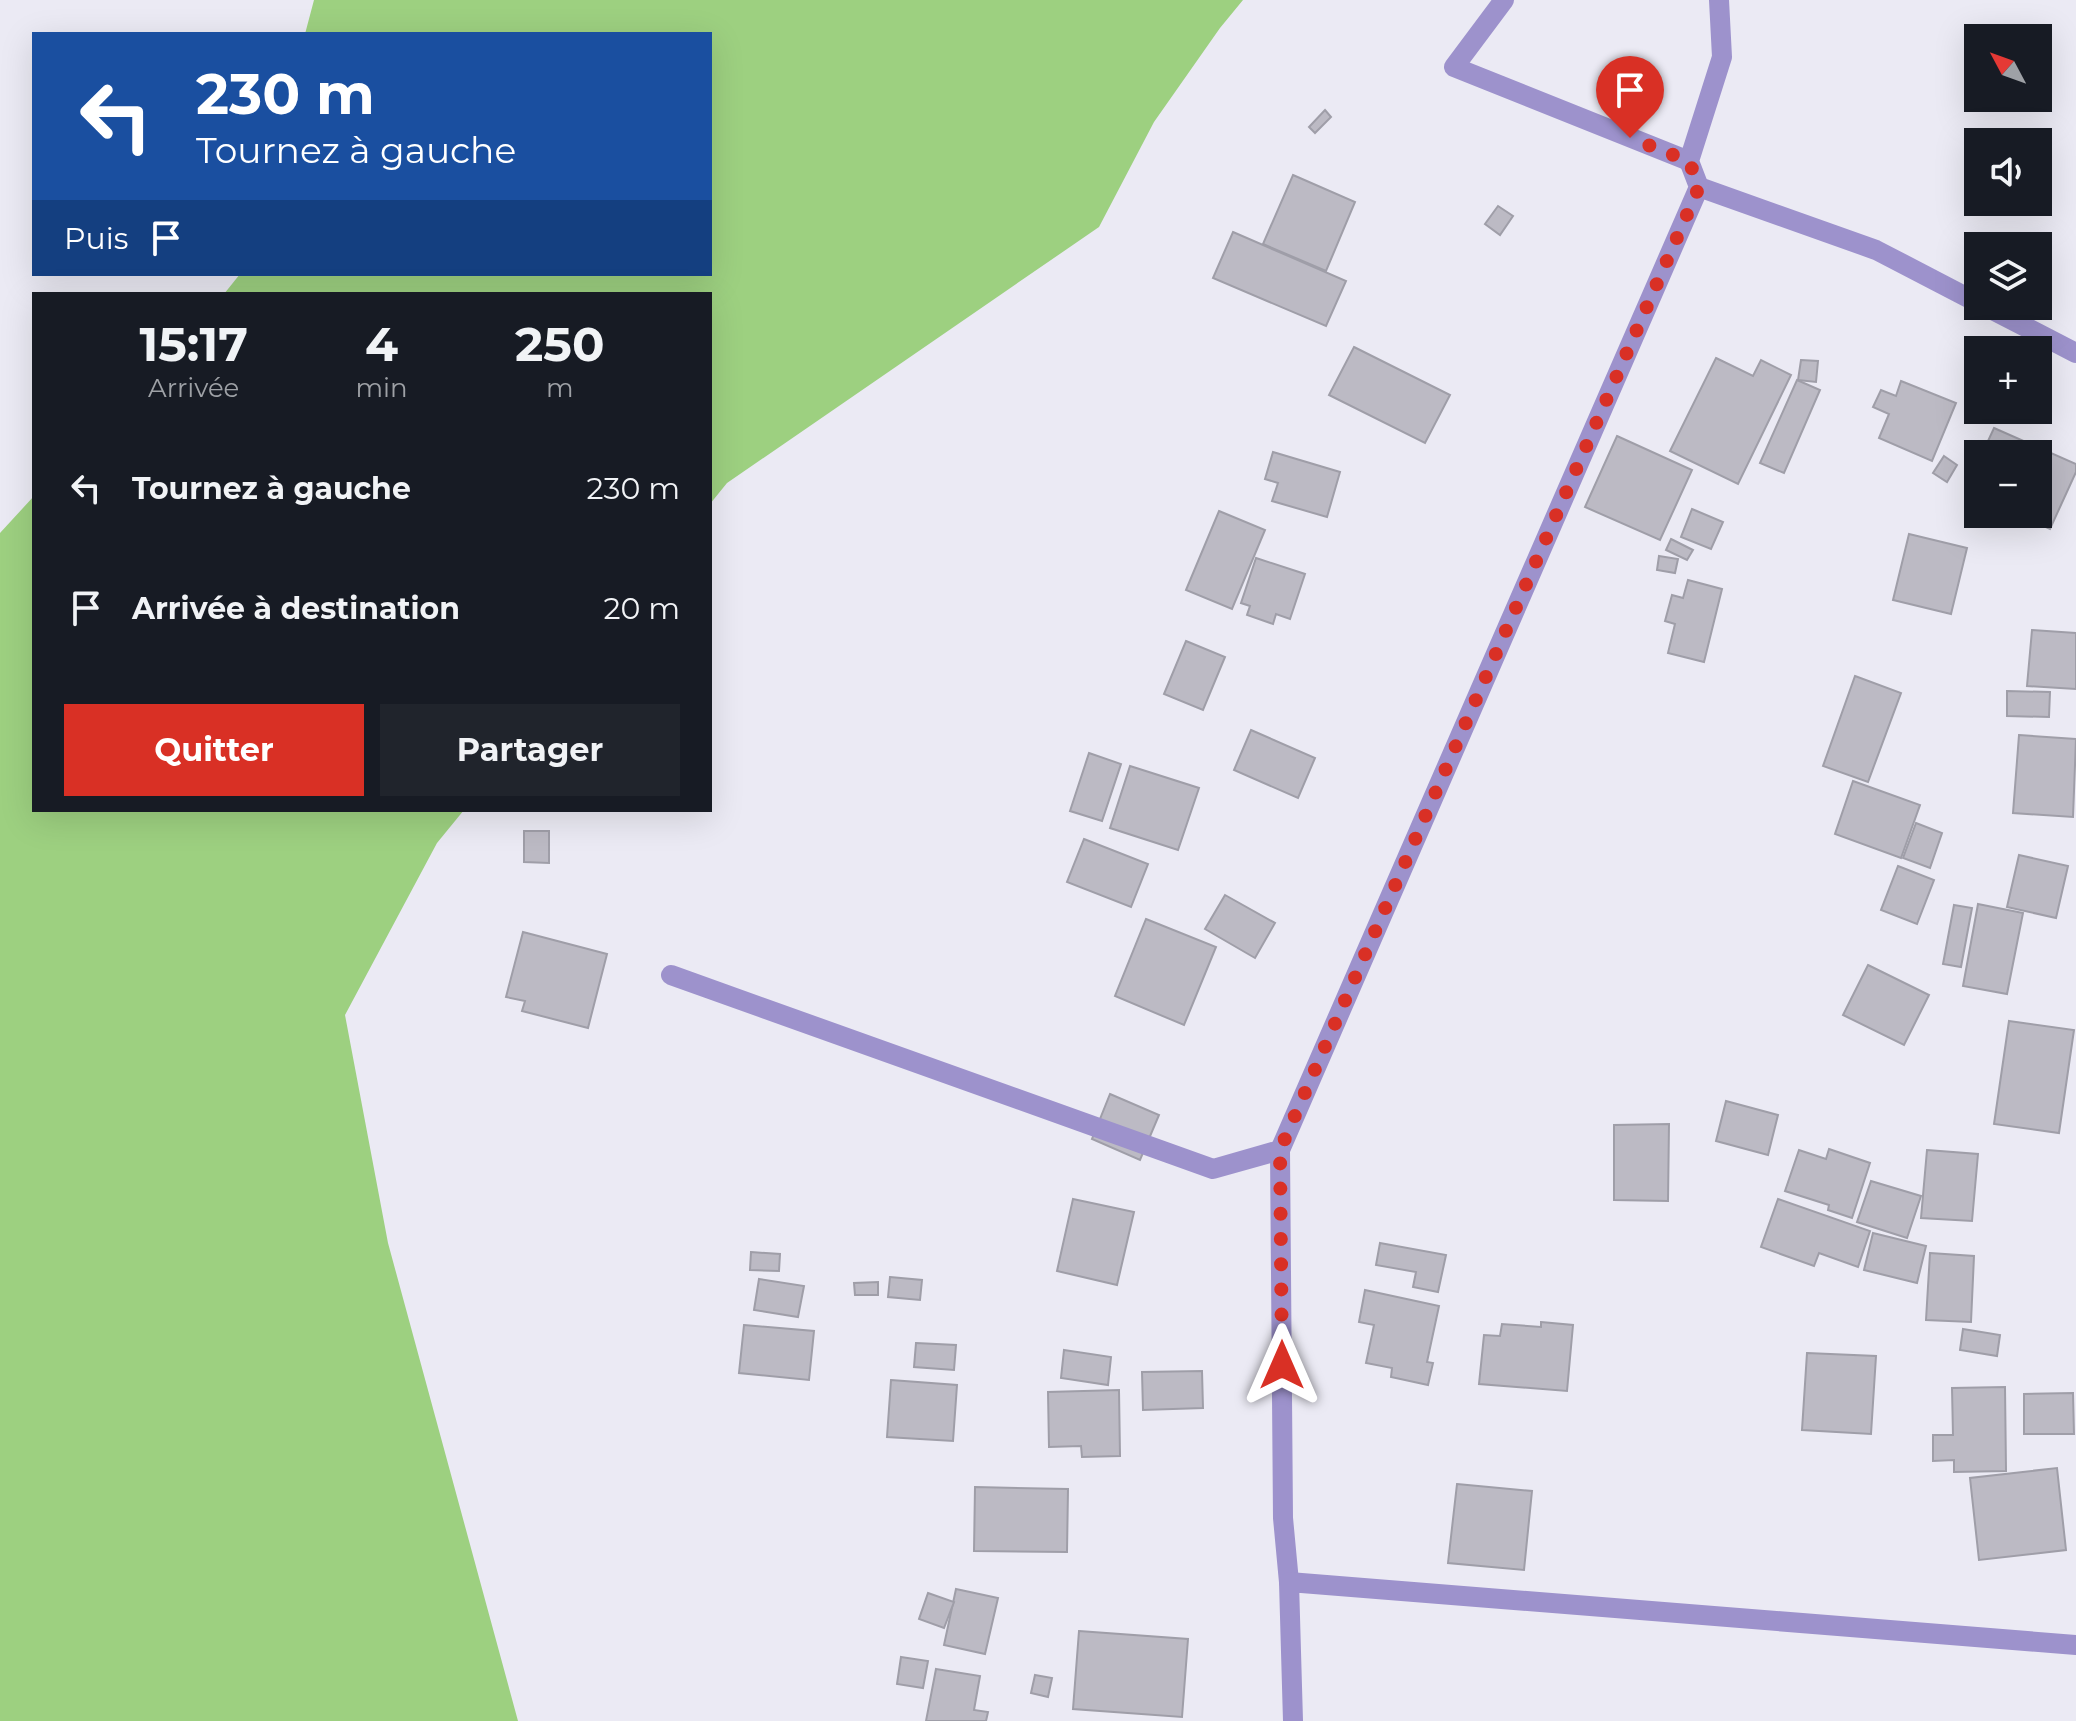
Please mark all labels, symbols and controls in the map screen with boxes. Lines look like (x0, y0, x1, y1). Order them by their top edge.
north arrow (1964, 24, 2052, 112)
map controls (1964, 24, 2052, 528)
pin (1596, 56, 1664, 138)
text: 230 m (196, 60, 375, 128)
icon: left (64, 64, 168, 168)
icon: arrive (1608, 68, 1652, 112)
text: Tournez à gauche (196, 128, 516, 172)
button: sound (1964, 128, 2052, 216)
icon: arrive (144, 216, 188, 260)
text: Puis (64, 220, 128, 257)
button: layers (1964, 232, 2052, 320)
text: 15:17 (139, 315, 248, 373)
text: 4 (365, 315, 398, 373)
text: 250 (515, 315, 605, 373)
button: + (1964, 336, 2052, 424)
text: Arrivée (148, 372, 239, 404)
text: min (355, 372, 408, 404)
text: m (546, 372, 574, 404)
button: − (1964, 440, 2052, 528)
icon: left (64, 466, 108, 510)
text: Tournez à gauche (132, 470, 411, 507)
text: 230 m (586, 470, 680, 507)
icon: arrive (64, 586, 108, 630)
text: Arrivée à destination (132, 590, 460, 627)
text: 20 m (603, 590, 680, 627)
button: Quitter (64, 704, 364, 796)
button: Partager (380, 704, 680, 796)
position arrow (1240, 1323, 1324, 1407)

